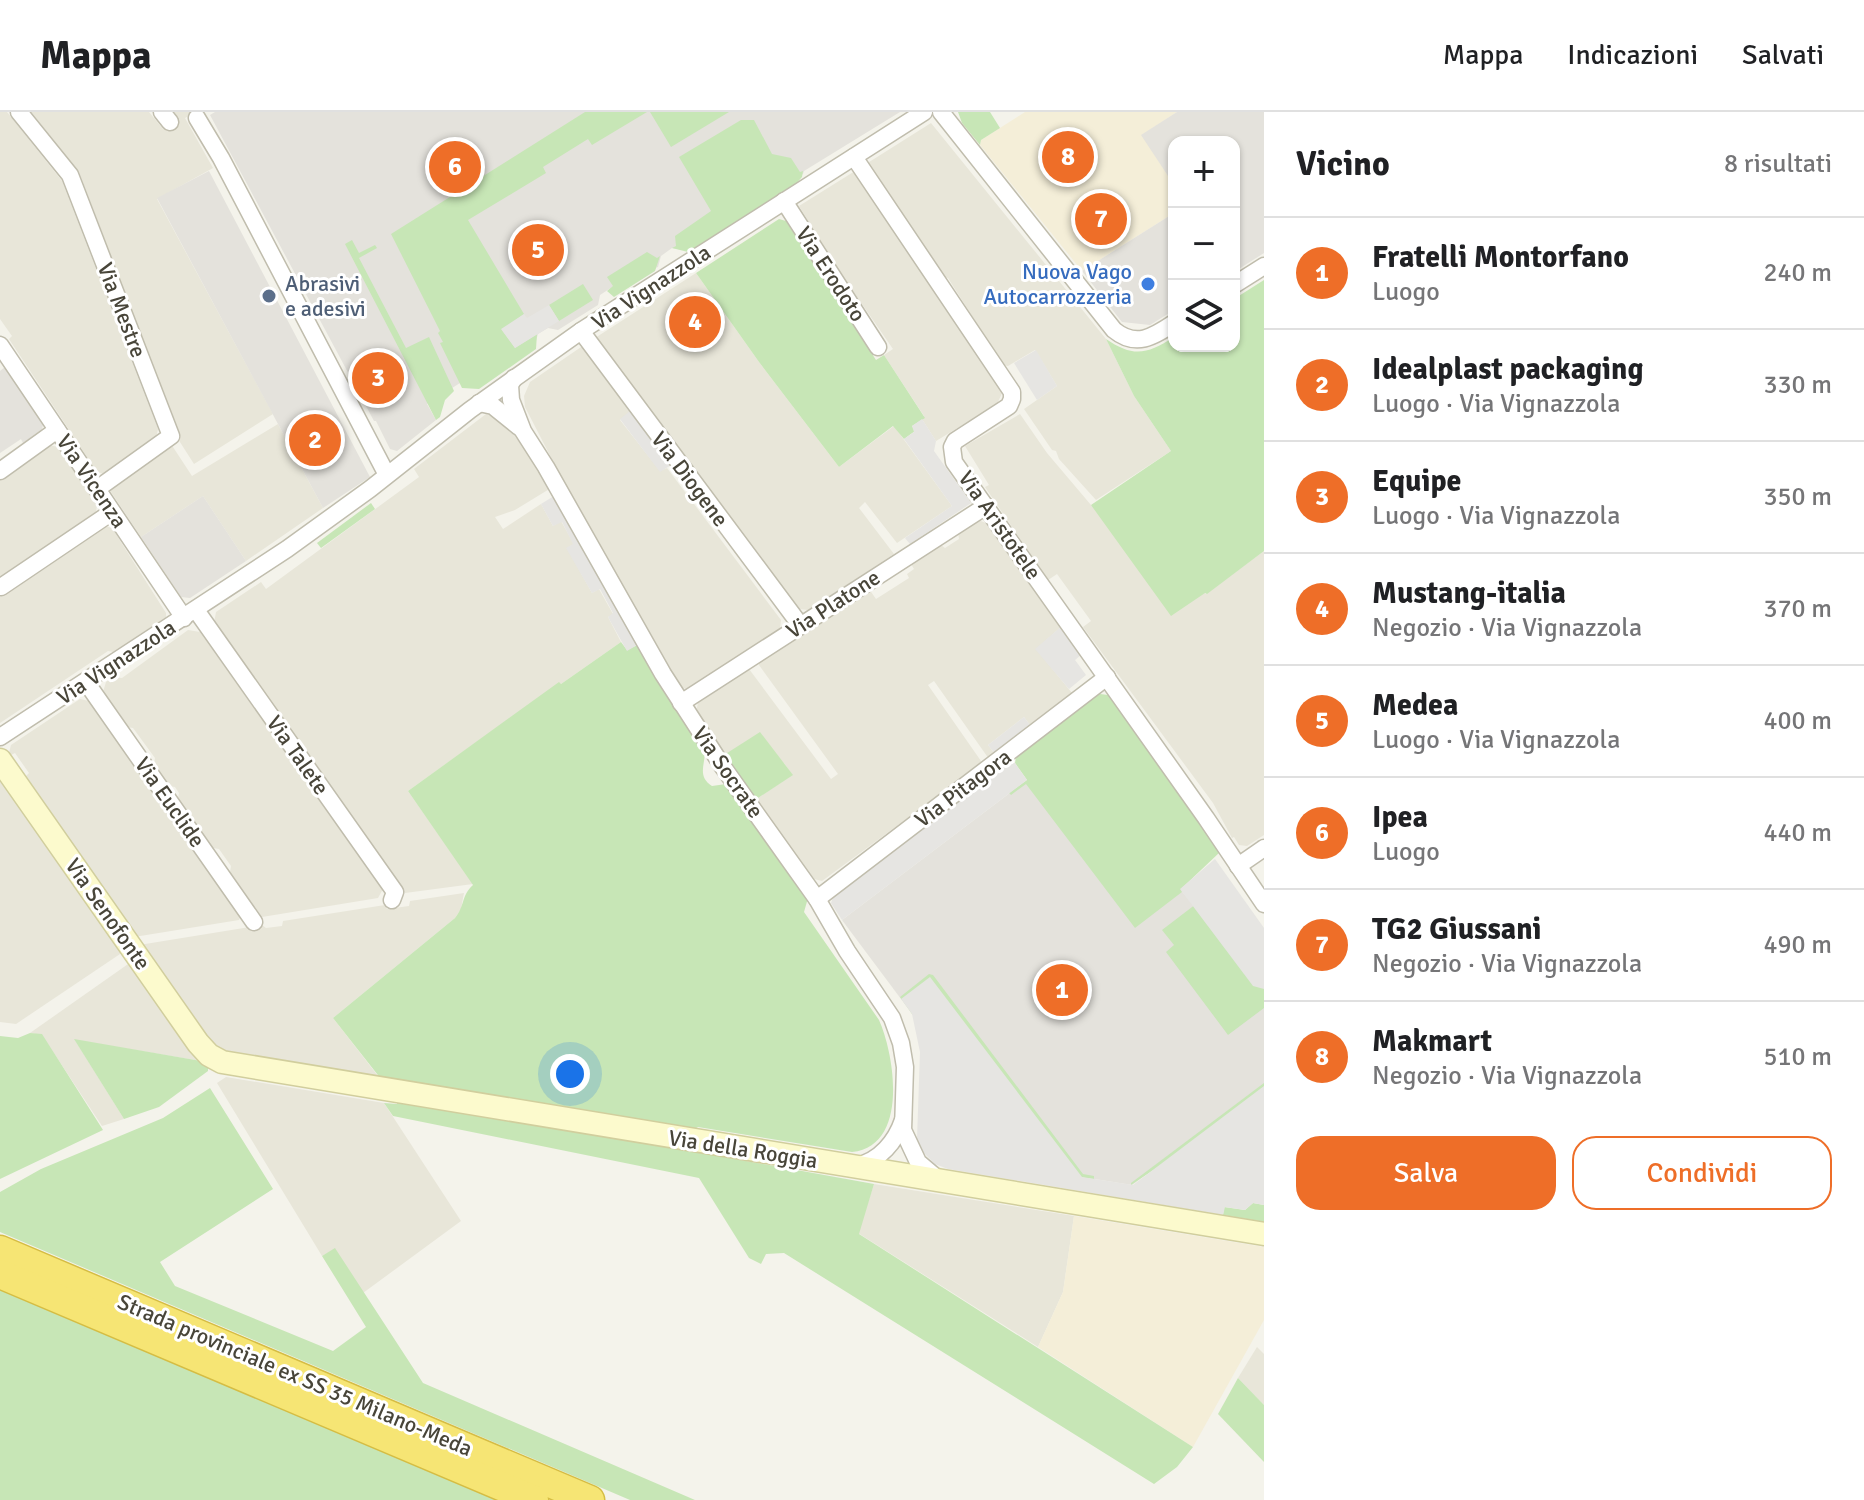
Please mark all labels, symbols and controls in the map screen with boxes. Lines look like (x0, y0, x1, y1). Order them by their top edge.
text: Mappa (40, 32, 152, 79)
text: Mappa (1443, 38, 1523, 72)
text: Indicazioni (1567, 38, 1698, 72)
text: Salvati (1742, 38, 1824, 72)
pin: 8 (1042, 127, 1094, 187)
map controls (1168, 136, 1240, 352)
button: + (1168, 136, 1240, 208)
pin: 6 (429, 137, 481, 197)
text: Vicino (1296, 143, 1390, 185)
text: 8 risultati (1724, 148, 1832, 180)
pin: 7 (1075, 189, 1127, 249)
button: − (1168, 208, 1240, 280)
pin: 5 (512, 220, 564, 280)
street label: Via Erodoto (790, 221, 872, 327)
street label: Via Vignazzola (586, 239, 716, 335)
text: Fratelli Montorfano (1372, 239, 1629, 276)
text: 1 (1315, 257, 1329, 289)
text: 240 m (1763, 257, 1832, 289)
place label: Nuova Vago Autocarrozzeria (983, 258, 1132, 310)
street label: Via Mestre (92, 259, 152, 361)
place label: Abrasivi e adesivi (285, 270, 366, 322)
marker: Nuova Vago Autocarrozzeria (1139, 275, 1157, 293)
text: Luogo (1372, 276, 1440, 308)
button: layers (1168, 280, 1240, 352)
marker: Abrasivi e adesivi (260, 287, 278, 305)
pin: 4 (669, 292, 721, 352)
pin: 3 (352, 348, 404, 408)
text: Idealplast packaging (1372, 351, 1644, 388)
text: 2 (1315, 369, 1329, 401)
text: 330 m (1763, 369, 1832, 401)
text: Luogo · Via Vignazzola (1372, 388, 1620, 420)
pin: 2 (289, 410, 341, 470)
street label: Via Diogene (646, 426, 734, 532)
street label: Via Vicenza (51, 429, 133, 533)
text: Equipe (1372, 463, 1462, 500)
street label: Via Aristotele (953, 465, 1047, 585)
text: 3 (1315, 481, 1329, 513)
text: 350 m (1763, 481, 1832, 513)
text: Luogo · Via Vignazzola (1372, 500, 1620, 532)
street label: Via Platone (781, 564, 885, 644)
text: Mustang-italia (1372, 575, 1566, 612)
text: 4 (1315, 593, 1329, 625)
text: 370 m (1763, 593, 1832, 625)
text: Negozio · Via Vignazzola (1372, 612, 1642, 644)
street label: Via Vignazzola (51, 614, 181, 710)
text: Medea (1372, 687, 1458, 724)
text: 5 (1315, 705, 1329, 737)
text: 400 m (1763, 705, 1832, 737)
street label: Via Talete (261, 710, 335, 800)
street label: Via Socrate (687, 721, 769, 823)
text: Luogo · Via Vignazzola (1372, 724, 1620, 756)
street label: Via Pitagora (909, 743, 1017, 833)
street label: Via Euclide (129, 752, 211, 852)
text: Ipea (1372, 799, 1428, 836)
text: 6 (1315, 817, 1329, 849)
text: 440 m (1763, 817, 1832, 849)
text: Luogo (1372, 836, 1440, 868)
street label: Via Senofonte (60, 853, 156, 975)
text: TG2 Giussani (1372, 911, 1542, 948)
text: 7 (1315, 929, 1329, 961)
text: 490 m (1763, 929, 1832, 961)
text: Negozio · Via Vignazzola (1372, 948, 1642, 980)
pin: 1 (1036, 960, 1088, 1020)
text: Makmart (1372, 1023, 1492, 1060)
text: 8 (1315, 1041, 1329, 1073)
text: 510 m (1763, 1041, 1832, 1073)
your location (550, 1054, 590, 1094)
text: Negozio · Via Vignazzola (1372, 1060, 1642, 1092)
street label: Via della Roggia (667, 1124, 819, 1174)
button: Salva (1296, 1136, 1556, 1210)
button: Condividi (1572, 1136, 1832, 1210)
street label: Strada provinciale ex SS 35 Milano-Meda (114, 1288, 476, 1462)

